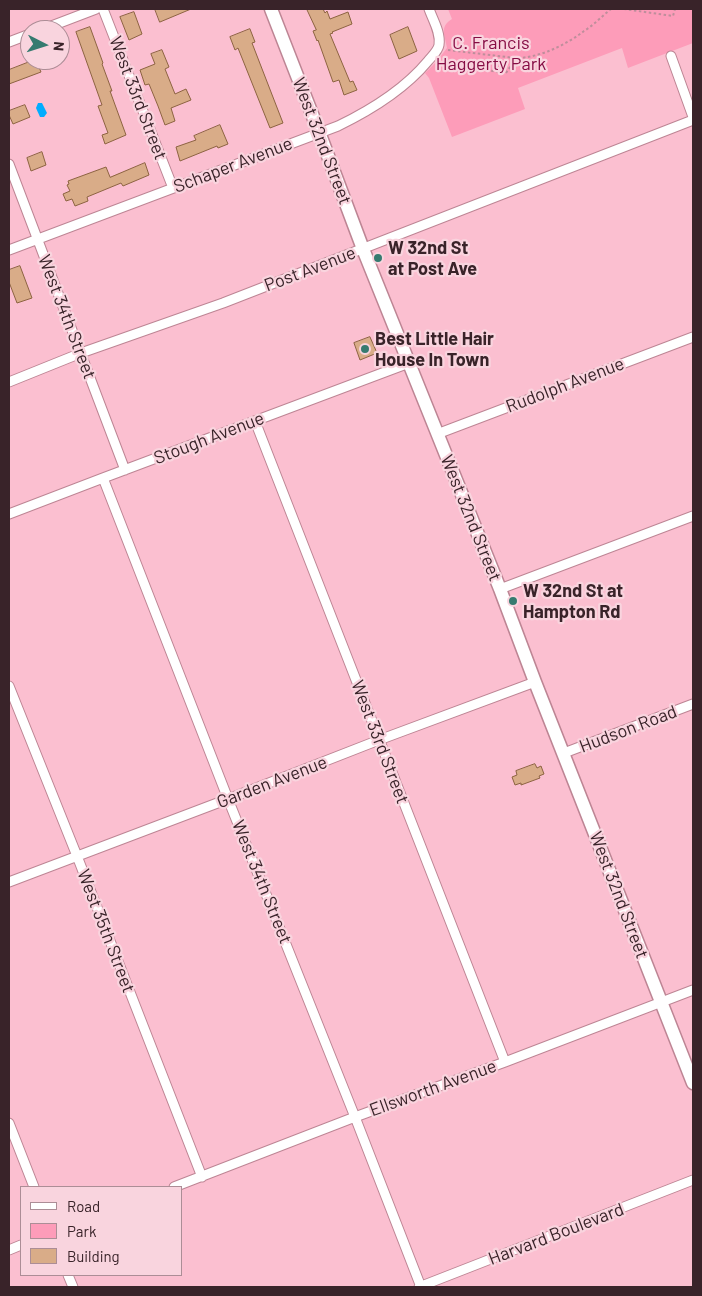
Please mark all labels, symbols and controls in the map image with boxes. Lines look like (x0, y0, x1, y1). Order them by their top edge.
north arrow (20, 20, 70, 70)
park label: C. Francis Haggerty Park (436, 32, 546, 74)
street label: West 33rd Street (104, 33, 172, 163)
text: N (51, 41, 68, 52)
street label: West 32nd Street (288, 74, 356, 208)
street label: Schaper Avenue (171, 132, 295, 198)
place label: W 32nd St at Post Ave (388, 237, 477, 280)
street label: Post Avenue (261, 242, 359, 296)
street label: West 34th Street (33, 252, 101, 382)
marker: W 32nd St at Post Ave (372, 252, 384, 264)
place label: Best Little Hair House In Town (375, 328, 494, 370)
marker: Best Little Hair House In Town (359, 343, 371, 355)
street label: Rudolph Avenue (503, 353, 627, 417)
street label: Stough Avenue (151, 407, 267, 469)
street label: West 32nd Street (436, 452, 506, 584)
place label: W 32nd St at Hampton Rd (523, 580, 623, 622)
marker: W 32nd St at Hampton Rd (507, 595, 519, 607)
street label: West 33rd Street (346, 677, 414, 807)
street label: Hudson Road (576, 700, 680, 758)
street label: Garden Avenue (214, 751, 330, 813)
street label: West 34th Street (227, 817, 297, 947)
street label: West 32nd Street (585, 828, 653, 962)
street label: West 35th Street (73, 866, 139, 996)
street label: Ellsworth Avenue (367, 1055, 499, 1121)
legend (20, 1186, 182, 1276)
text: Road (67, 1197, 100, 1215)
street label: Harvard Boulevard (485, 1198, 627, 1270)
text: Park (67, 1222, 96, 1240)
text: Building (67, 1247, 120, 1265)

